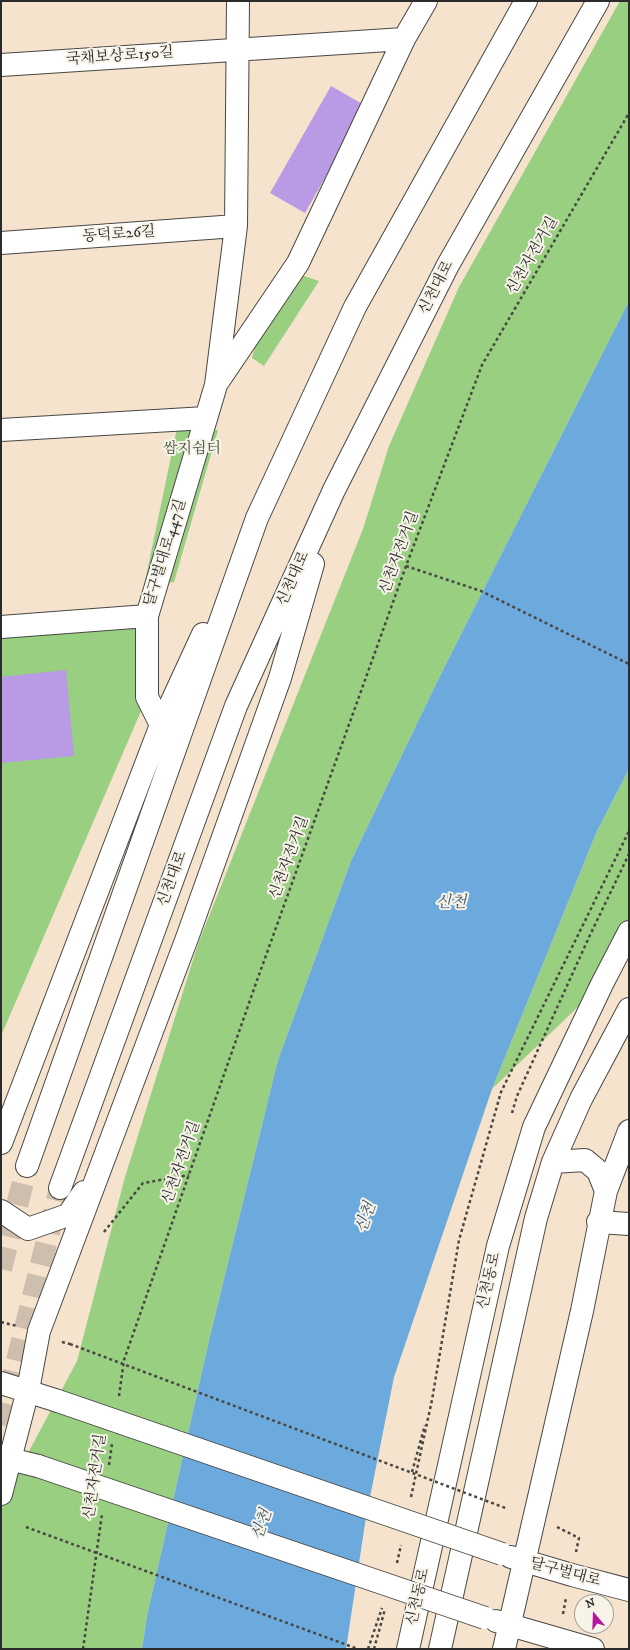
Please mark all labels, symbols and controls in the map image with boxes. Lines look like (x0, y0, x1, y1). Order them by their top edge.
street label: 국채보상로150길 (66, 44, 174, 70)
street label: 신천자전거길 (503, 214, 563, 298)
street label: 동덕로26길 (82, 223, 156, 247)
street label: 신천대로 (416, 258, 458, 318)
park label: 쌈지쉼터 (163, 441, 221, 459)
street label: 달구벌대로447길 (141, 497, 191, 609)
street label: 신천자전거길 (377, 509, 423, 597)
street label: 신천대로 (274, 549, 314, 609)
street label: 신천자전거길 (267, 814, 313, 902)
street label: 신천대로 (155, 849, 191, 909)
water label: 신천 (436, 894, 466, 914)
street label: 신천자전거길 (159, 1119, 205, 1207)
water label: 신천 (353, 1200, 381, 1236)
street label: 신천동로 (475, 1251, 505, 1311)
street label: 신천자전거길 (81, 1433, 111, 1521)
water label: 신천 (249, 1507, 277, 1543)
street label: 달구벌대로 (528, 1555, 602, 1591)
street label: 신천동로 (404, 1567, 434, 1627)
north arrow (574, 1594, 614, 1634)
text: N (584, 1596, 597, 1612)

